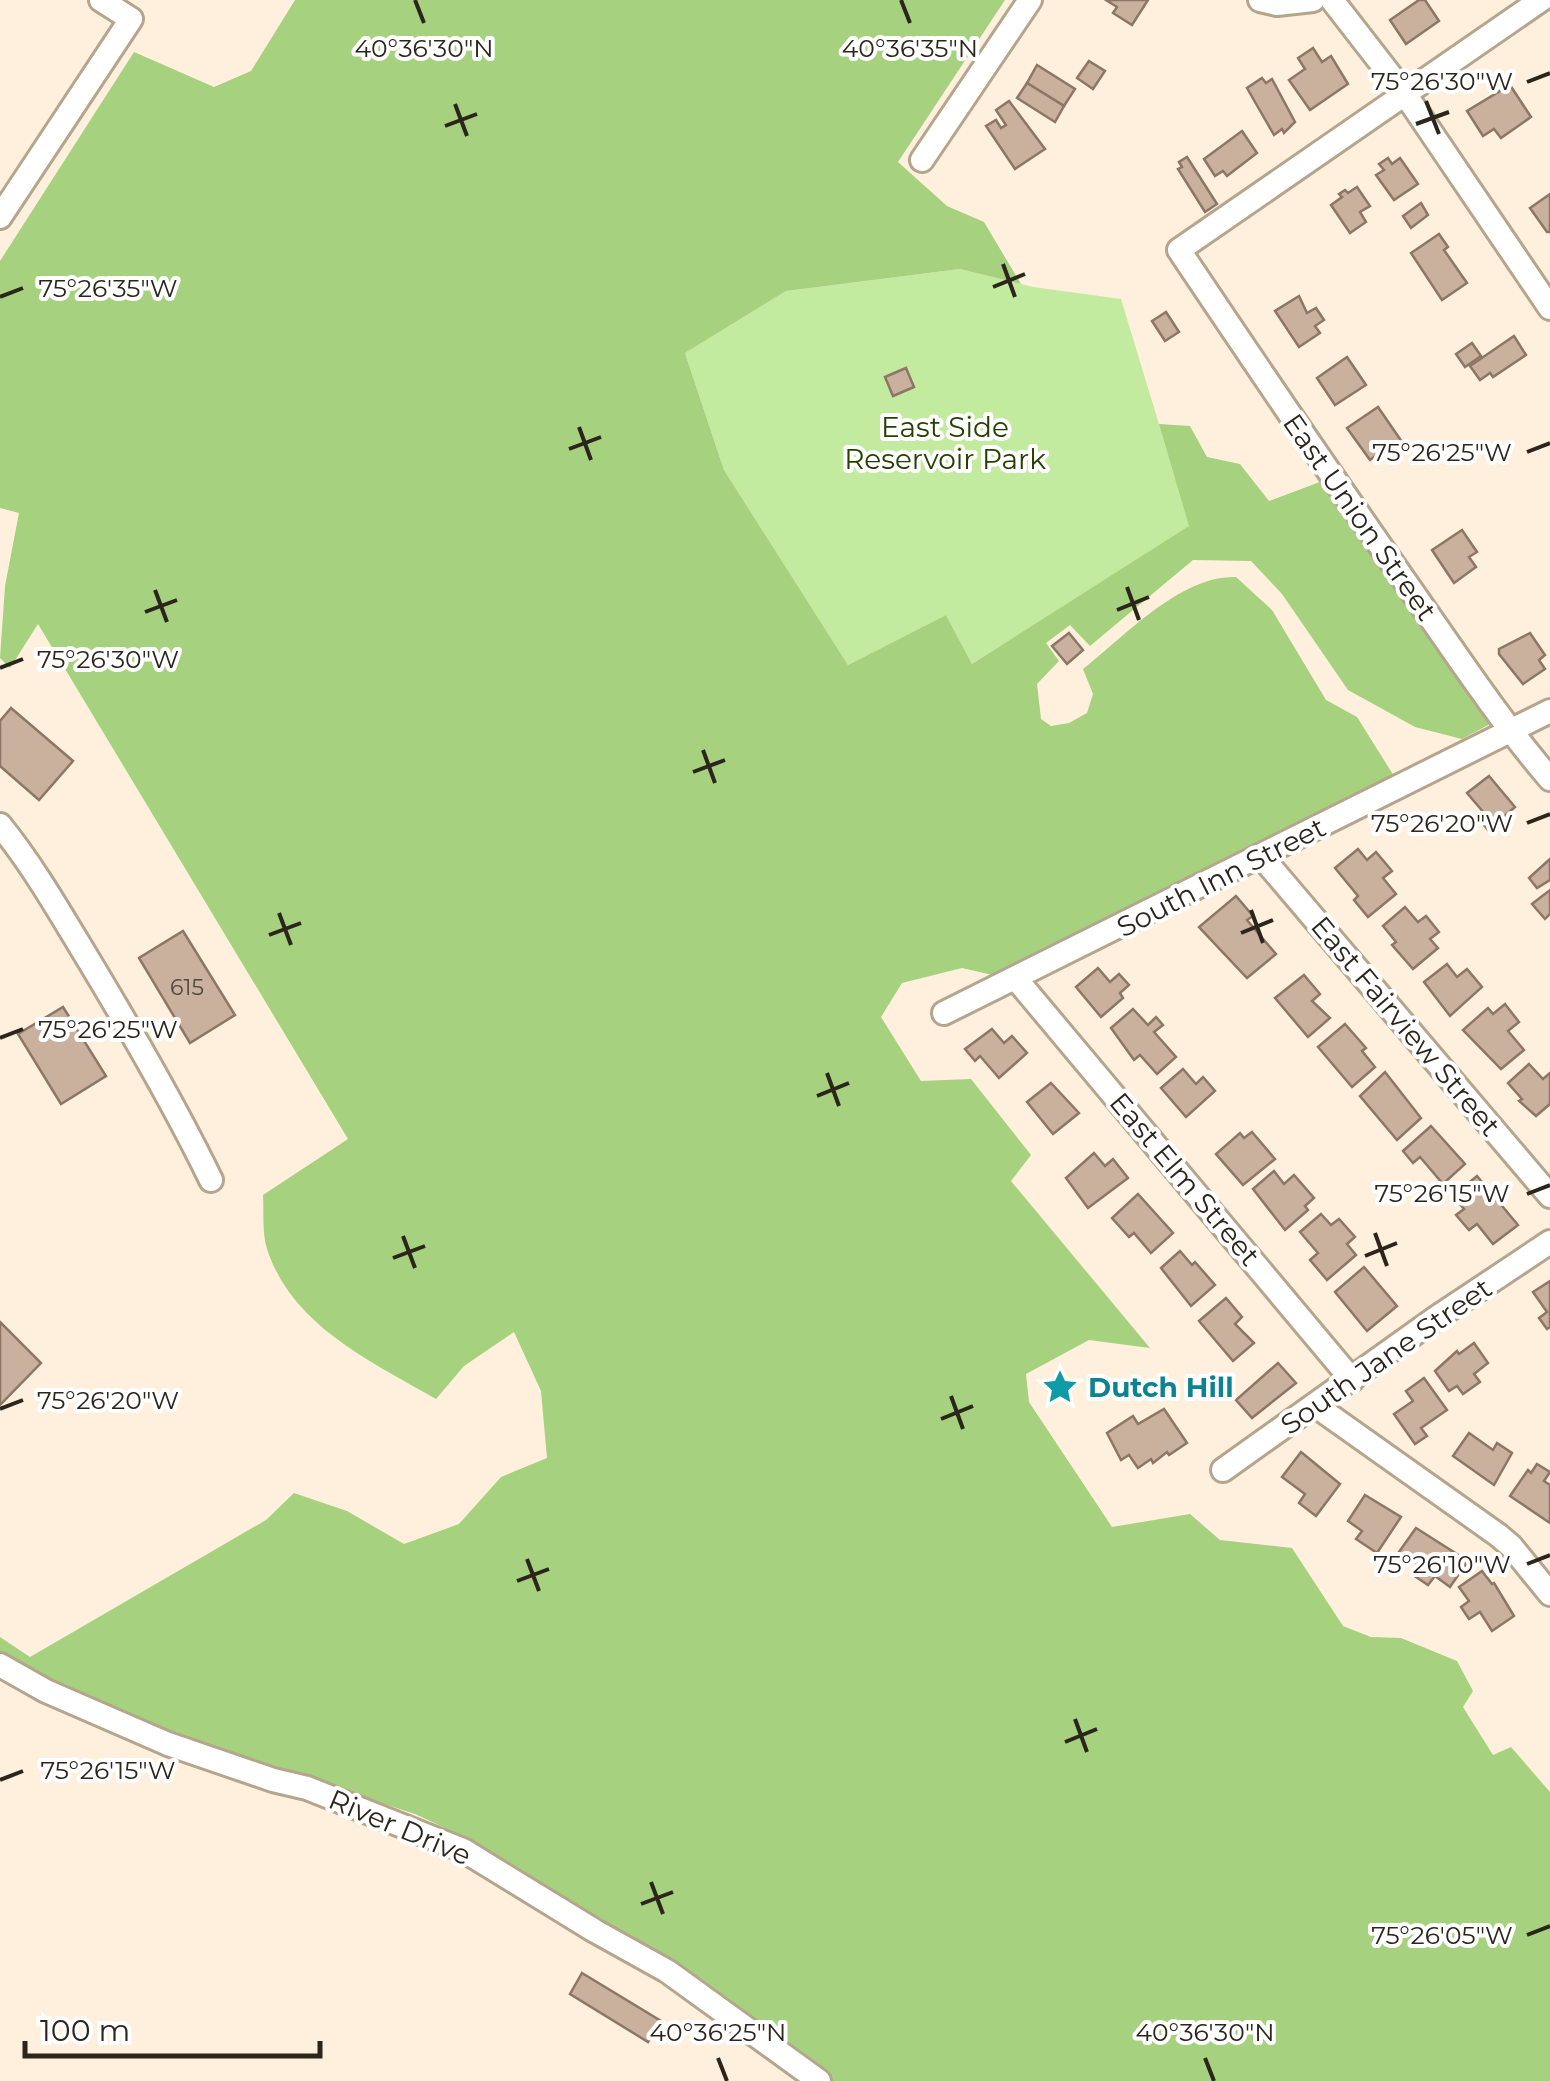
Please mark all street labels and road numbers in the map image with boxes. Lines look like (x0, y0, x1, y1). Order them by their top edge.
street label: East Union Street (1276, 407, 1444, 627)
street label: South Inn Street (1111, 810, 1331, 944)
street label: East Fairview Street (1304, 909, 1508, 1143)
street label: East Elm Street (1103, 1086, 1267, 1272)
street label: South Jane Street (1274, 1270, 1498, 1442)
street label: River Drive (324, 1782, 476, 1872)

